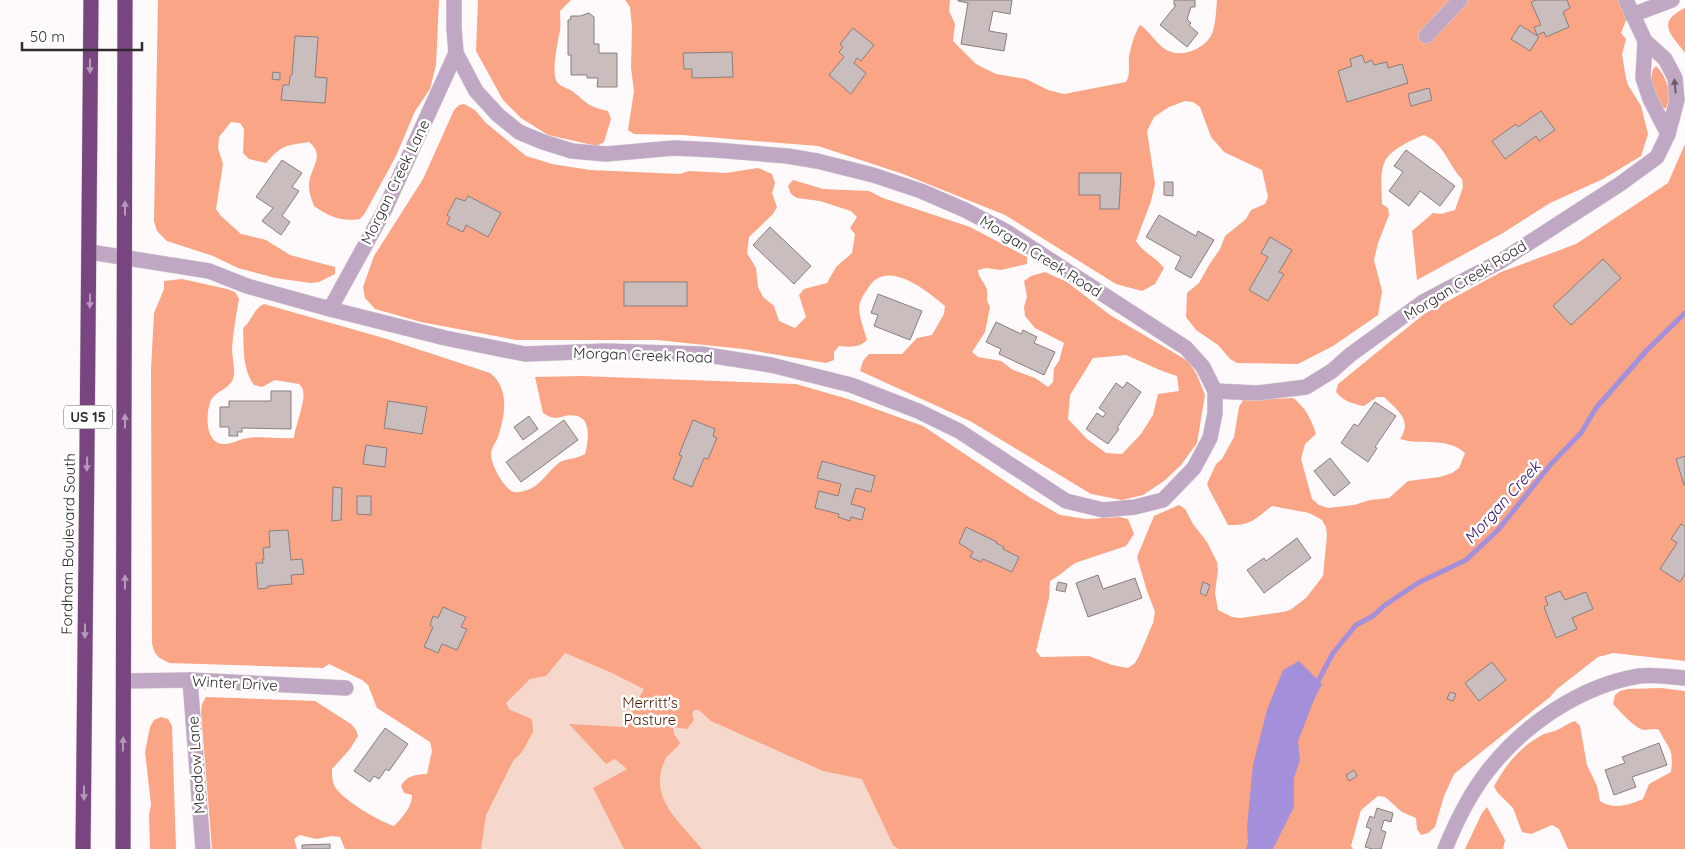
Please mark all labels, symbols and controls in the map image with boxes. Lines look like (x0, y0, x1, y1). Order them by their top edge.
scale bar (22, 20, 142, 52)
text: 50 m (30, 27, 65, 46)
one-way arrow (86, 58, 94, 74)
one-way arrow (1671, 78, 1679, 94)
street label: Morgan Creek Lane (357, 116, 433, 248)
one-way arrow (121, 200, 129, 216)
street label: Morgan Creek Road (977, 211, 1105, 301)
street label: Morgan Creek Road (1400, 236, 1530, 324)
one-way arrow (86, 293, 94, 309)
street label: Morgan Creek Road (573, 343, 713, 367)
road number: US 15 (64, 406, 112, 428)
one-way arrow (121, 413, 129, 429)
street label: Fordham Boulevard South (57, 453, 79, 635)
water label: Morgan Creek (1459, 455, 1545, 548)
one-way arrow (83, 456, 91, 472)
one-way arrow (121, 574, 129, 590)
one-way arrow (80, 623, 88, 639)
street label: Winter Drive (192, 671, 278, 695)
park label: Merritt's Pasture (622, 693, 678, 729)
street label: Meadow Lane (183, 716, 209, 814)
one-way arrow (119, 736, 127, 752)
one-way arrow (80, 786, 88, 802)

